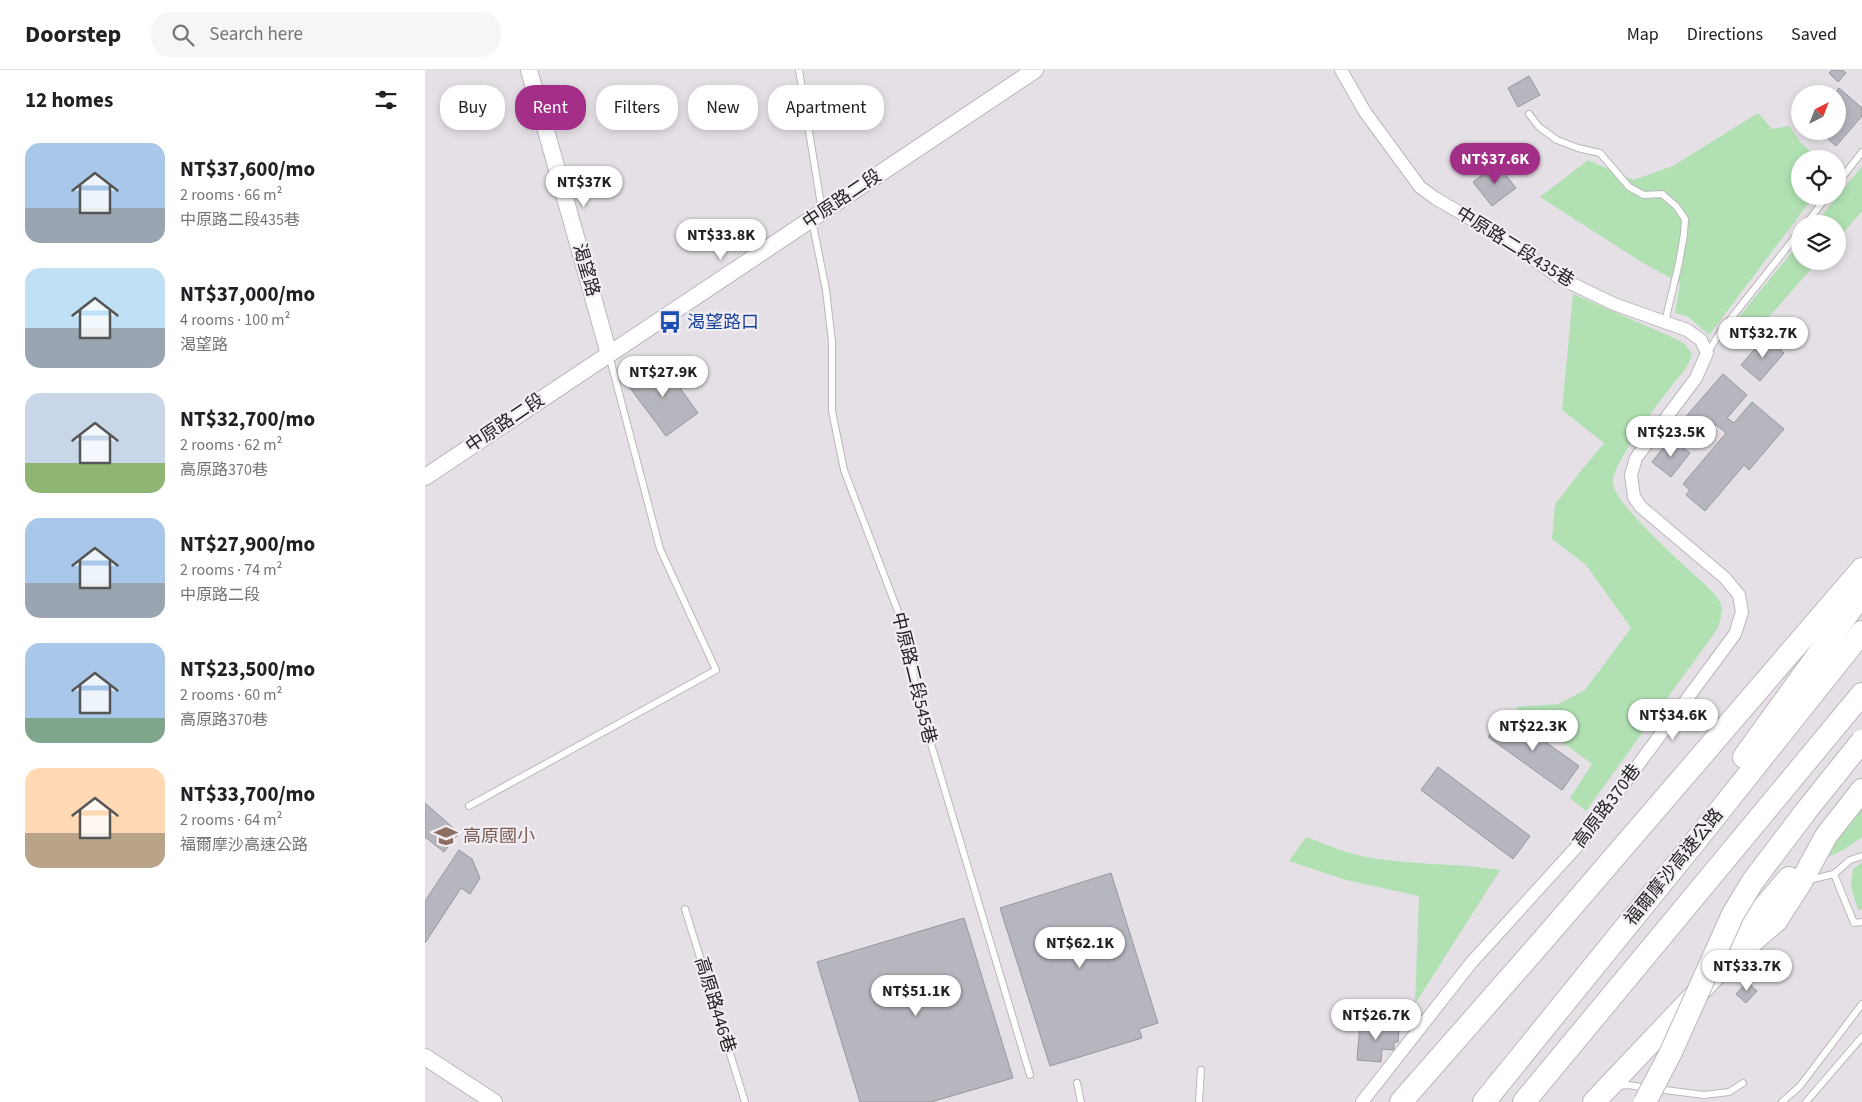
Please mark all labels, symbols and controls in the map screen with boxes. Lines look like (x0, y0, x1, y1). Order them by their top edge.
search box (151, 12, 501, 57)
text: Doorstep (25, 17, 121, 52)
icon: search (169, 21, 197, 49)
text: Search here (209, 21, 303, 48)
text: Map (1627, 22, 1659, 47)
text: Directions (1687, 22, 1763, 47)
text: Saved (1791, 22, 1837, 47)
text: 12 homes (25, 85, 113, 115)
chip: Buy (440, 85, 505, 130)
chip: Rent (515, 85, 586, 130)
chip: Filters (596, 85, 678, 130)
chip: New (688, 85, 758, 130)
chip: Apartment (768, 85, 884, 130)
north arrow (1791, 85, 1846, 140)
map controls (1791, 85, 1846, 270)
icon: filters (372, 86, 400, 114)
pin: NT$37.6K (1443, 142, 1547, 185)
text: NT$37.6K (1461, 148, 1529, 170)
button: locate (1791, 150, 1846, 205)
text: NT$37,600/mo (180, 154, 315, 184)
icon: home (65, 163, 125, 223)
street label: 中原路二段 (798, 163, 886, 235)
pin: NT$37K (543, 166, 625, 208)
text: NT$37K (557, 171, 611, 193)
text: 2 rooms · 66 m² (180, 184, 282, 206)
street label: 中原路二段435巷 (1451, 201, 1579, 293)
text: 中原路二段435巷 (180, 209, 300, 231)
button: layers (1791, 215, 1846, 270)
pin: NT$33.8K (669, 218, 773, 261)
text: NT$33.8K (687, 224, 755, 246)
street label: 渴望路 (567, 241, 605, 299)
text: NT$37,000/mo (180, 279, 315, 309)
icon: home (65, 288, 125, 348)
text: 4 rooms · 100 m² (180, 309, 290, 331)
bus stop icon: 渴望路口 (657, 309, 683, 335)
place label: 渴望路口 (687, 310, 759, 335)
pin: NT$32.7K (1711, 316, 1815, 359)
text: NT$32.7K (1729, 322, 1797, 344)
text: 渴望路 (180, 334, 228, 356)
pin: NT$27.9K (611, 356, 715, 398)
text: NT$27.9K (629, 361, 697, 383)
street label: 中原路二段 (461, 387, 549, 459)
text: NT$32,700/mo (180, 404, 315, 434)
icon: home (65, 413, 125, 473)
pin: NT$23.5K (1619, 416, 1723, 458)
text: NT$23.5K (1637, 421, 1705, 443)
text: 2 rooms · 62 m² (180, 434, 282, 456)
text: 高原路370巷 (180, 459, 268, 481)
text: NT$27,900/mo (180, 529, 315, 559)
icon: home (65, 538, 125, 598)
text: 2 rooms · 74 m² (180, 559, 282, 581)
text: 中原路二段 (180, 584, 260, 606)
street label: 中原路二段545巷 (886, 610, 942, 746)
text: NT$23,500/mo (180, 654, 315, 684)
icon: home (65, 663, 125, 723)
text: 2 rooms · 60 m² (180, 684, 282, 706)
pin: NT$34.6K (1621, 698, 1725, 741)
text: NT$34.6K (1639, 704, 1707, 726)
text: 高原路370巷 (180, 709, 268, 731)
pin: NT$22.3K (1481, 710, 1585, 752)
text: NT$22.3K (1499, 715, 1567, 737)
street label: 高原路370巷 (1567, 759, 1647, 853)
text: NT$33,700/mo (180, 779, 315, 809)
icon: home (65, 788, 125, 848)
street label: 福爾摩沙高速公路 (1619, 803, 1729, 931)
text: 2 rooms · 64 m² (180, 809, 282, 831)
school or university icon: 高原國小 (433, 823, 459, 849)
place label: 高原國小 (463, 824, 535, 849)
text: 福爾摩沙高速公路 (180, 834, 308, 856)
pin: NT$62.1K (1028, 926, 1132, 969)
text: NT$62.1K (1046, 932, 1114, 954)
pin: NT$33.7K (1695, 950, 1799, 992)
street label: 高原路446巷 (689, 954, 741, 1056)
text: NT$33.7K (1713, 955, 1781, 977)
pin: NT$51.1K (864, 974, 968, 1017)
text: NT$51.1K (882, 980, 950, 1002)
pin: NT$26.7K (1324, 998, 1428, 1041)
text: NT$26.7K (1342, 1004, 1410, 1026)

